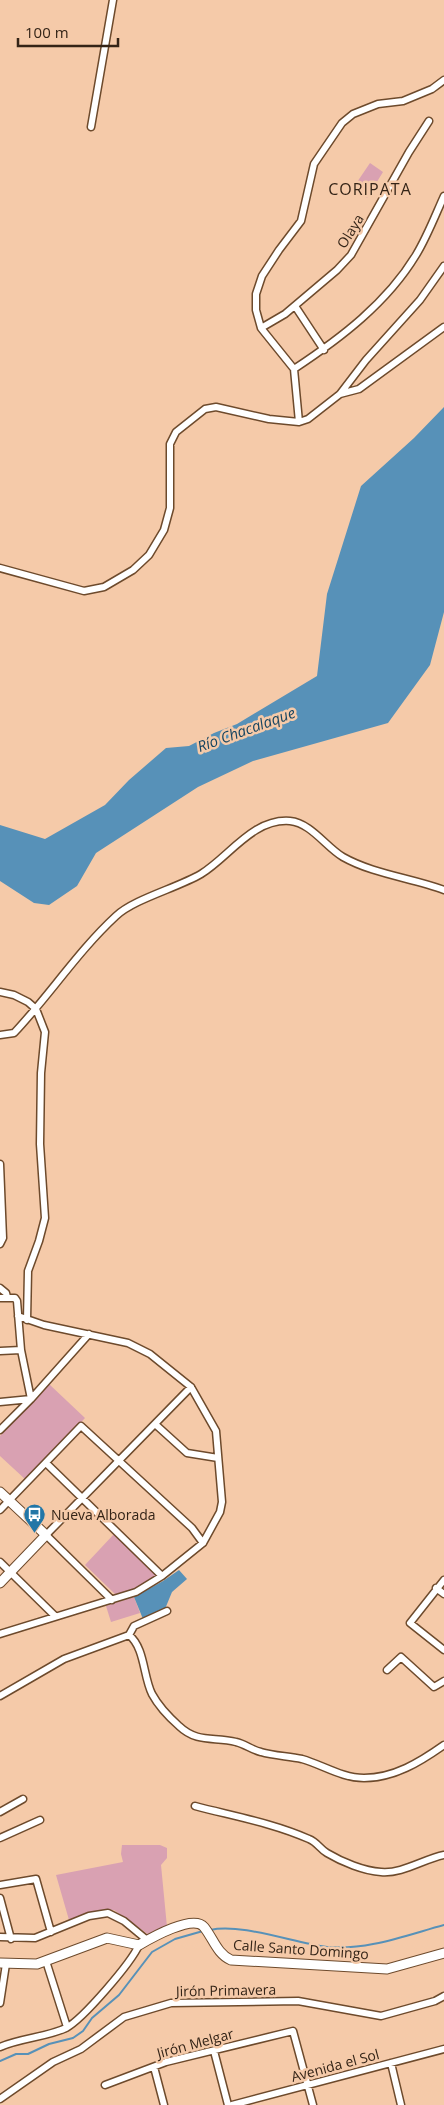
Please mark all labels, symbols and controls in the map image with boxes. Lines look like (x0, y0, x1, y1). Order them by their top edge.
scale bar (18, 15, 118, 47)
text: 100 m (25, 22, 69, 42)
district label: CORIPATA (328, 178, 412, 200)
street label: Olaya (332, 210, 368, 252)
water label: Río Chacalaque (194, 702, 298, 756)
bus stop icon: Nueva Alborada (23, 1502, 47, 1533)
place label: Nueva Alborada (51, 1505, 156, 1524)
street label: Calle Santo Domingo (233, 1935, 369, 1963)
street label: Jirón Primavera (174, 1980, 276, 2000)
street label: Jirón Melgar (153, 2024, 236, 2063)
street label: Avenida el Sol (289, 2044, 381, 2086)

